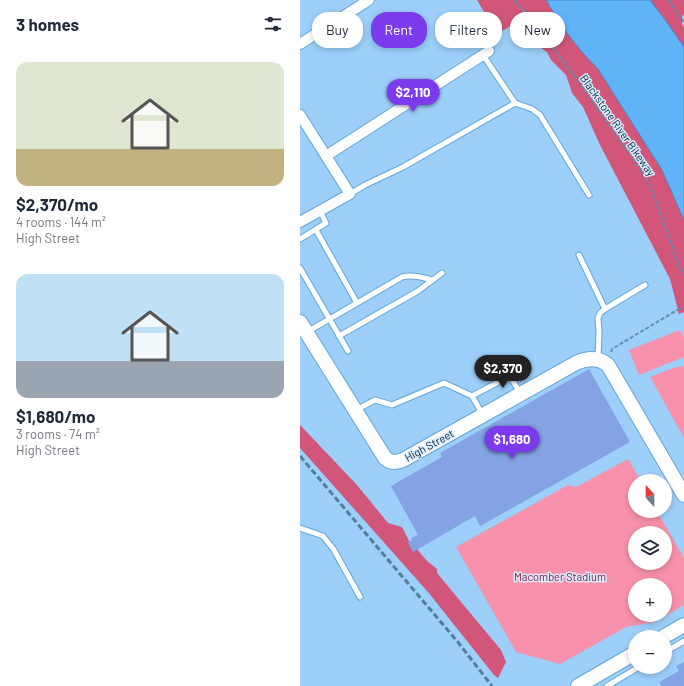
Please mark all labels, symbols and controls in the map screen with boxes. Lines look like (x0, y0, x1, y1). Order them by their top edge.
chip: Buy (312, 12, 363, 48)
chip: Rent (371, 12, 427, 48)
chip: Filters (435, 12, 502, 48)
chip: New (510, 12, 565, 48)
icon: filters (262, 13, 284, 35)
text: 3 homes (16, 14, 79, 34)
street label: Blackstone River Bikeway (578, 72, 658, 178)
pin: $2,110 (380, 79, 446, 113)
text: $2,110 (396, 84, 430, 100)
icon: home (114, 88, 186, 160)
text: $2,370/mo (16, 194, 98, 214)
text: 4 rooms · 144 m² (16, 214, 106, 230)
text: High Street (16, 230, 80, 246)
icon: home (114, 300, 186, 372)
pin: $2,370 (470, 355, 536, 389)
text: $2,370 (483, 360, 523, 376)
text: $1,680/mo (16, 406, 95, 426)
text: 3 rooms · 74 m² (16, 426, 100, 442)
street label: High Street (402, 426, 456, 464)
pin: $1,680 (479, 426, 545, 460)
text: $1,680 (494, 431, 530, 447)
text: High Street (16, 442, 80, 458)
north arrow (628, 474, 672, 518)
map controls (628, 474, 672, 674)
button: layers (628, 526, 672, 570)
park label: Macomber Stadium (514, 570, 606, 583)
button: + (628, 578, 672, 622)
button: − (628, 630, 672, 674)

